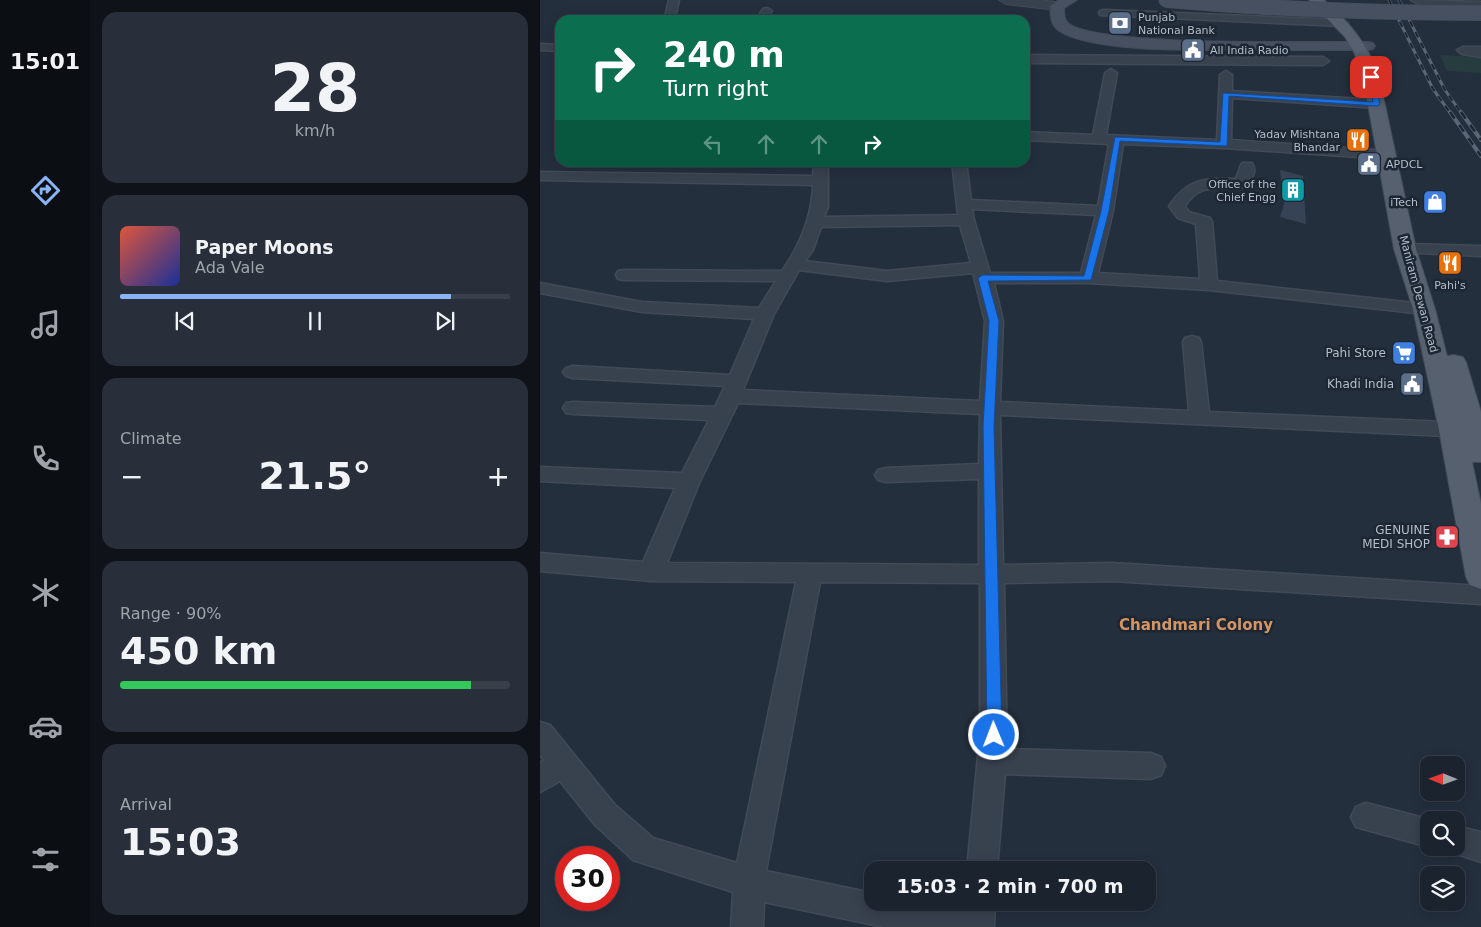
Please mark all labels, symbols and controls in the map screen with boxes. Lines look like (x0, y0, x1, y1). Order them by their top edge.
bank icon: Punjab National Bank (1107, 10, 1133, 36)
place label: Punjab National Bank (1138, 11, 1216, 37)
icon: right (580, 35, 645, 100)
text: 240 m (663, 35, 785, 75)
public building icon: All India Radio (1180, 37, 1206, 63)
place label: All India Radio (1210, 44, 1289, 57)
text: 15:01 (10, 49, 80, 74)
text: 28 (270, 51, 360, 126)
pin (1350, 56, 1392, 98)
icon: arrive (1357, 63, 1385, 91)
text: Turn right (663, 76, 768, 101)
text: km/h (295, 121, 335, 140)
restaurant icon: Yadav Mishtana Bhandar (1345, 127, 1371, 153)
place label: Yadav Mishtana Bhandar (1253, 128, 1340, 154)
icon: left (699, 130, 727, 158)
icon: ahead (752, 130, 780, 158)
icon: ahead (805, 130, 833, 158)
icon: right (858, 130, 886, 158)
public building icon: APDCL (1356, 151, 1382, 177)
place label: APDCL (1386, 158, 1423, 171)
icon: directions (28, 173, 63, 208)
building icon: Office of the Chief Engg (1280, 177, 1306, 203)
place label: Office of the Chief Engg (1208, 178, 1276, 204)
shop icon: iTech (1422, 189, 1448, 215)
place label: iTech (1390, 196, 1418, 209)
street label: Maniram Dewan Road (1397, 234, 1440, 354)
text: Paper Moons (195, 236, 334, 258)
restaurant icon: Pahi's (1437, 250, 1463, 276)
text: Ada Vale (195, 258, 265, 277)
place label: Pahi's (1434, 279, 1466, 292)
icon: music (28, 307, 63, 342)
icon: previous (171, 307, 199, 335)
icon: pause (301, 307, 329, 335)
icon: next (431, 307, 459, 335)
supermarket icon: Pahi Store (1391, 340, 1417, 366)
place label: Pahi Store (1325, 346, 1386, 360)
public building icon: Khadi India (1399, 371, 1425, 397)
place label: Khadi India (1327, 377, 1394, 391)
text: Climate (120, 429, 182, 448)
icon: phone (28, 441, 63, 476)
text: 21.5° (259, 454, 371, 498)
text: − (120, 460, 143, 493)
text: + (487, 460, 510, 493)
place label: GENUINE MEDI SHOP (1362, 523, 1430, 551)
pharmacy icon: GENUINE MEDI SHOP (1434, 524, 1460, 550)
icon: climate (28, 575, 63, 610)
text: Range · 90% (120, 604, 222, 623)
district label: Chandmari Colony (1119, 616, 1273, 634)
text: 450 km (120, 629, 277, 673)
position arrow (967, 708, 1019, 760)
icon: car (28, 709, 63, 744)
north arrow (1420, 756, 1465, 801)
map controls (1420, 756, 1465, 911)
text: Arrival (120, 795, 172, 814)
button: search (1420, 811, 1465, 856)
text: 15:03 (120, 820, 241, 864)
icon: filters (28, 842, 63, 877)
speed limit sign: 30 (555, 846, 620, 911)
button: layers (1420, 866, 1465, 911)
text: 15:03 · 2 min · 700 m (896, 875, 1124, 897)

